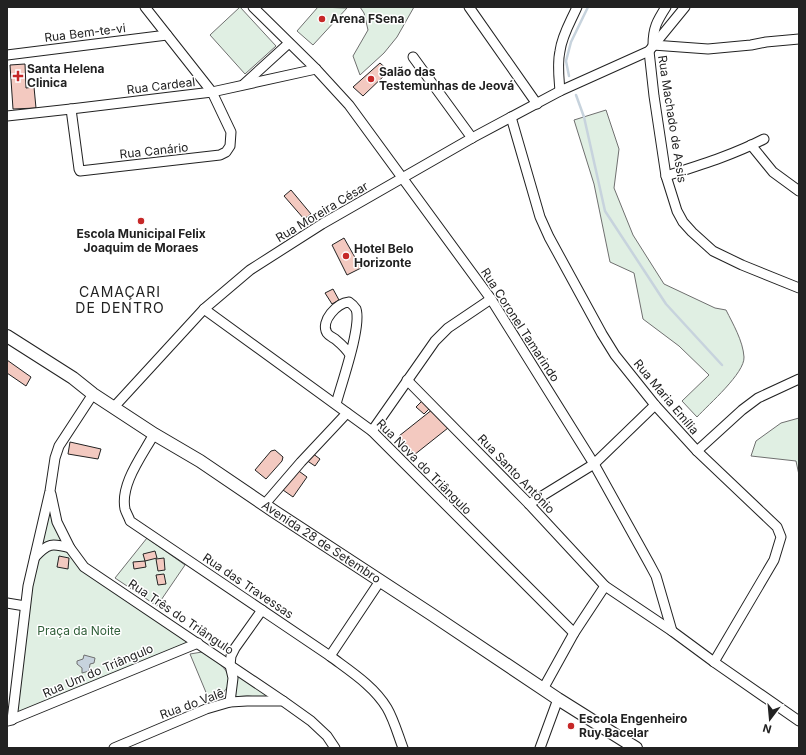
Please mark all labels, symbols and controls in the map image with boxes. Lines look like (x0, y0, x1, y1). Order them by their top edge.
place label: Arena FSena (330, 11, 405, 26)
marker: Arena FSena (317, 14, 327, 24)
street label: Rua Bem-te-vi (43, 20, 127, 45)
street label: Rua Machado de Assis (655, 54, 690, 184)
place label: Santa Helena Clinica (27, 61, 105, 90)
place label: Salão das Testemunhas de Jeová (379, 64, 514, 93)
marker: Santa Helena Clinica (12, 70, 24, 82)
street label: Rua Cardeal (126, 74, 196, 97)
marker: Salão das Testemunhas de Jeová (366, 74, 376, 84)
street label: Rua Canário (119, 139, 189, 162)
street label: Rua Moreira César (273, 178, 371, 245)
marker: Escola Municipal Felix Joaquim de Moraes (136, 216, 146, 226)
place label: Escola Municipal Felix Joaquim de Moraes (76, 226, 206, 255)
place label: Hotel Belo Horizonte (354, 241, 414, 270)
marker: Hotel Belo Horizonte (341, 251, 351, 261)
street label: Rua Coronel Tamarindo (478, 265, 563, 385)
district label: CAMAÇARI DE DENTRO (75, 283, 165, 316)
street label: Rua Maria Emília (631, 356, 702, 437)
street label: Rua Nova do Triângulo (374, 416, 475, 517)
street label: Rua Santo Antônio (475, 431, 558, 516)
street label: Avenida 28 de Setembro (259, 497, 384, 586)
street label: Rua das Travessas (200, 550, 296, 621)
street label: Rua Três do Triângulo (126, 576, 237, 657)
park label: Praça da Noite (37, 623, 121, 638)
street label: Rua Um do Triângulo (40, 640, 155, 701)
street label: Rua do Valê (158, 685, 226, 722)
north arrow (750, 699, 790, 739)
place label: Escola Engenheiro Ruy Bacelar (579, 711, 687, 740)
marker: Escola Engenheiro Ruy Bacelar (566, 721, 576, 731)
text: N (761, 721, 773, 736)

